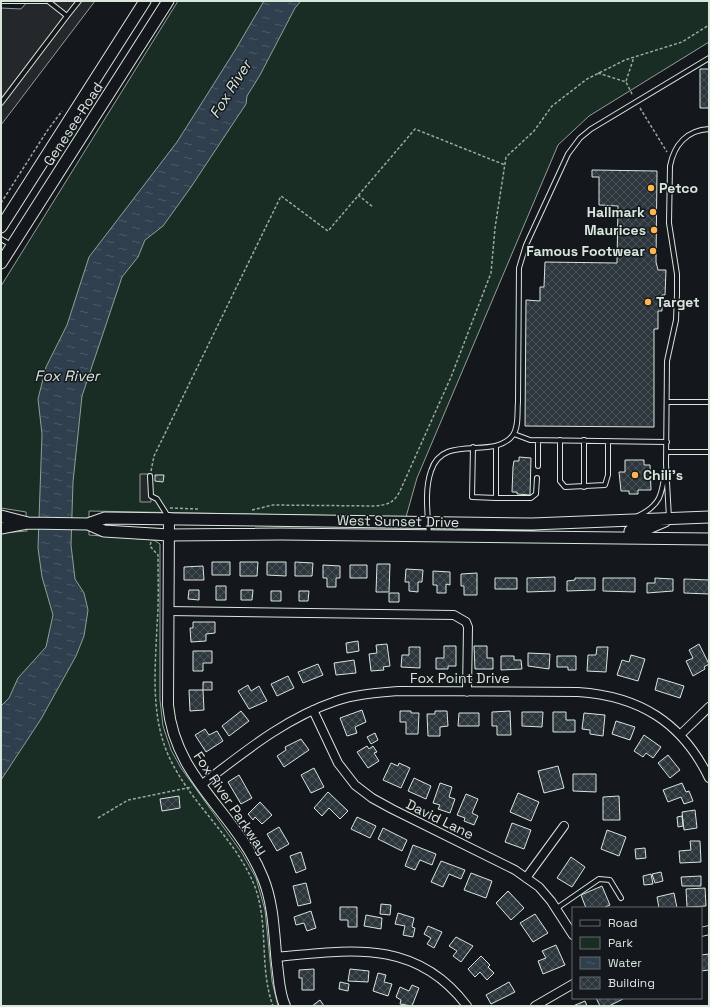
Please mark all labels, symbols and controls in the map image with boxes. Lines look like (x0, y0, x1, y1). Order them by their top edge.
water label: Fox River (205, 55, 256, 122)
street label: Genesee Road (39, 79, 107, 169)
place label: Petco (659, 179, 698, 197)
marker: Petco (646, 183, 656, 193)
place label: Hallmark (587, 203, 645, 221)
marker: Hallmark (648, 207, 658, 217)
place label: Maurices (584, 221, 646, 239)
marker: Maurices (649, 225, 659, 235)
place label: Famous Footwear (526, 242, 645, 260)
marker: Famous Footwear (648, 246, 658, 256)
place label: Target (656, 293, 700, 311)
marker: Target (643, 297, 653, 307)
water label: Fox River (35, 366, 101, 385)
place label: Chili's (643, 466, 683, 484)
marker: Chili's (630, 470, 640, 480)
street label: West Sunset Drive (337, 511, 459, 531)
street label: Fox Point Drive (410, 669, 510, 687)
street label: Fox River Parkway (190, 748, 272, 858)
street label: David Lane (403, 795, 477, 843)
legend (572, 907, 702, 999)
text: Road (608, 915, 637, 931)
text: Park (608, 935, 633, 951)
text: Water (608, 955, 642, 971)
text: Building (608, 975, 655, 991)

